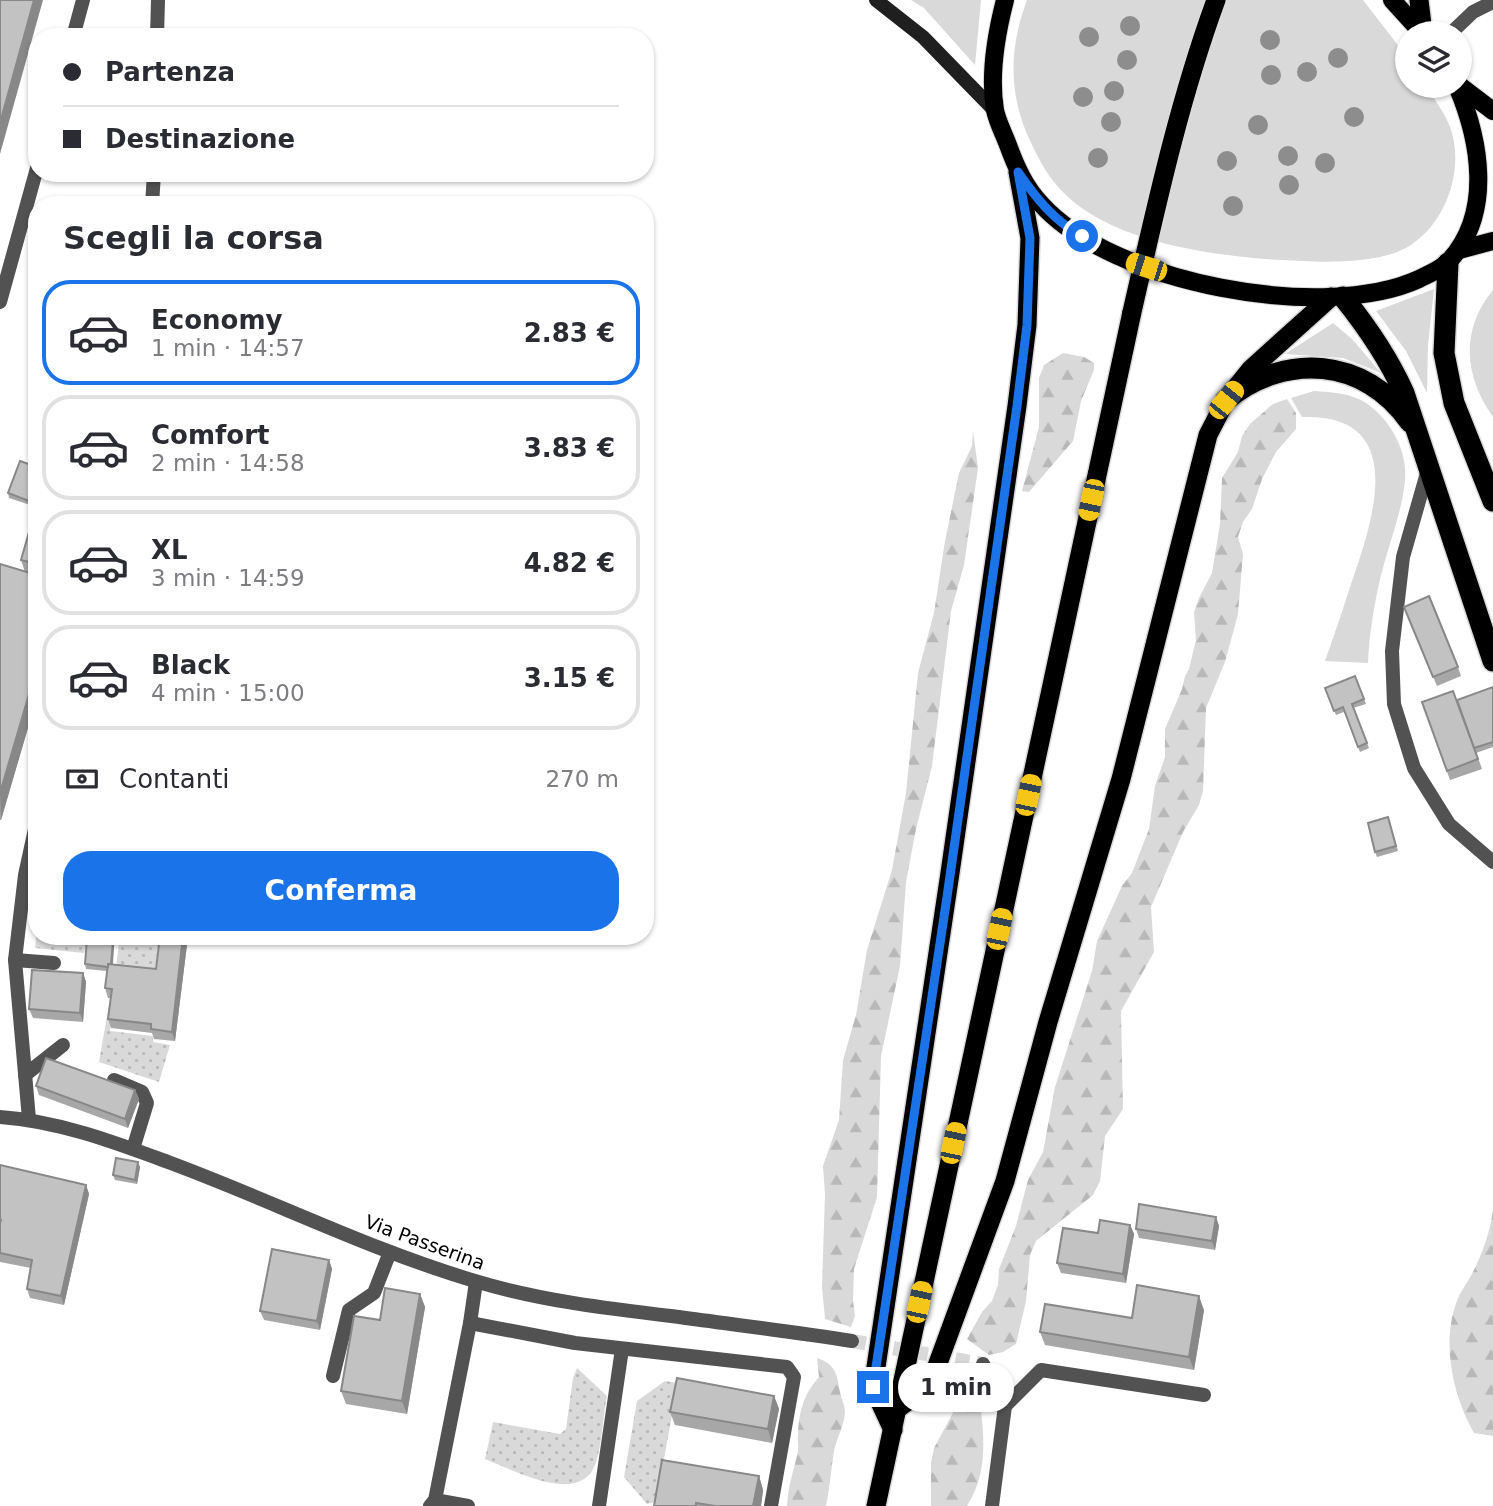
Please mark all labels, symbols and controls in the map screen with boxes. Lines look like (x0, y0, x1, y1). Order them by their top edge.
map controls (1395, 21, 1472, 98)
button: layers (1395, 21, 1472, 98)
text: Partenza (105, 57, 235, 87)
text: Destinazione (105, 124, 295, 154)
text: Scegli la corsa (63, 219, 324, 257)
route start (1066, 220, 1098, 252)
car (1123, 251, 1170, 283)
icon: car (67, 301, 130, 364)
text: Economy (151, 305, 282, 335)
text: 2.83 € (524, 318, 615, 348)
text: 1 min · 14:57 (151, 335, 305, 361)
car (1205, 377, 1248, 423)
icon: car (67, 416, 130, 479)
text: Comfort (151, 420, 269, 450)
text: 3.83 € (524, 433, 615, 463)
text: 2 min · 14:58 (151, 450, 305, 476)
car (1077, 477, 1106, 523)
icon: car (67, 531, 130, 594)
text: XL (151, 535, 188, 565)
text: 4.82 € (524, 548, 615, 578)
text: 3 min · 14:59 (151, 565, 305, 591)
icon: car (67, 646, 130, 709)
text: Black (151, 650, 230, 680)
text: 3.15 € (524, 663, 615, 693)
text: 4 min · 15:00 (151, 680, 305, 706)
icon: cash (63, 760, 101, 798)
text: Contanti (119, 764, 230, 794)
text: 270 m (545, 766, 619, 792)
car (1014, 772, 1043, 818)
button: Conferma (63, 851, 619, 931)
car (985, 906, 1014, 952)
car (939, 1120, 968, 1166)
street label: Via Passerina (362, 1210, 488, 1274)
car (905, 1279, 934, 1325)
callout: 1 min (898, 1362, 1013, 1412)
route end (857, 1371, 889, 1403)
text: 1 min (920, 1374, 992, 1400)

